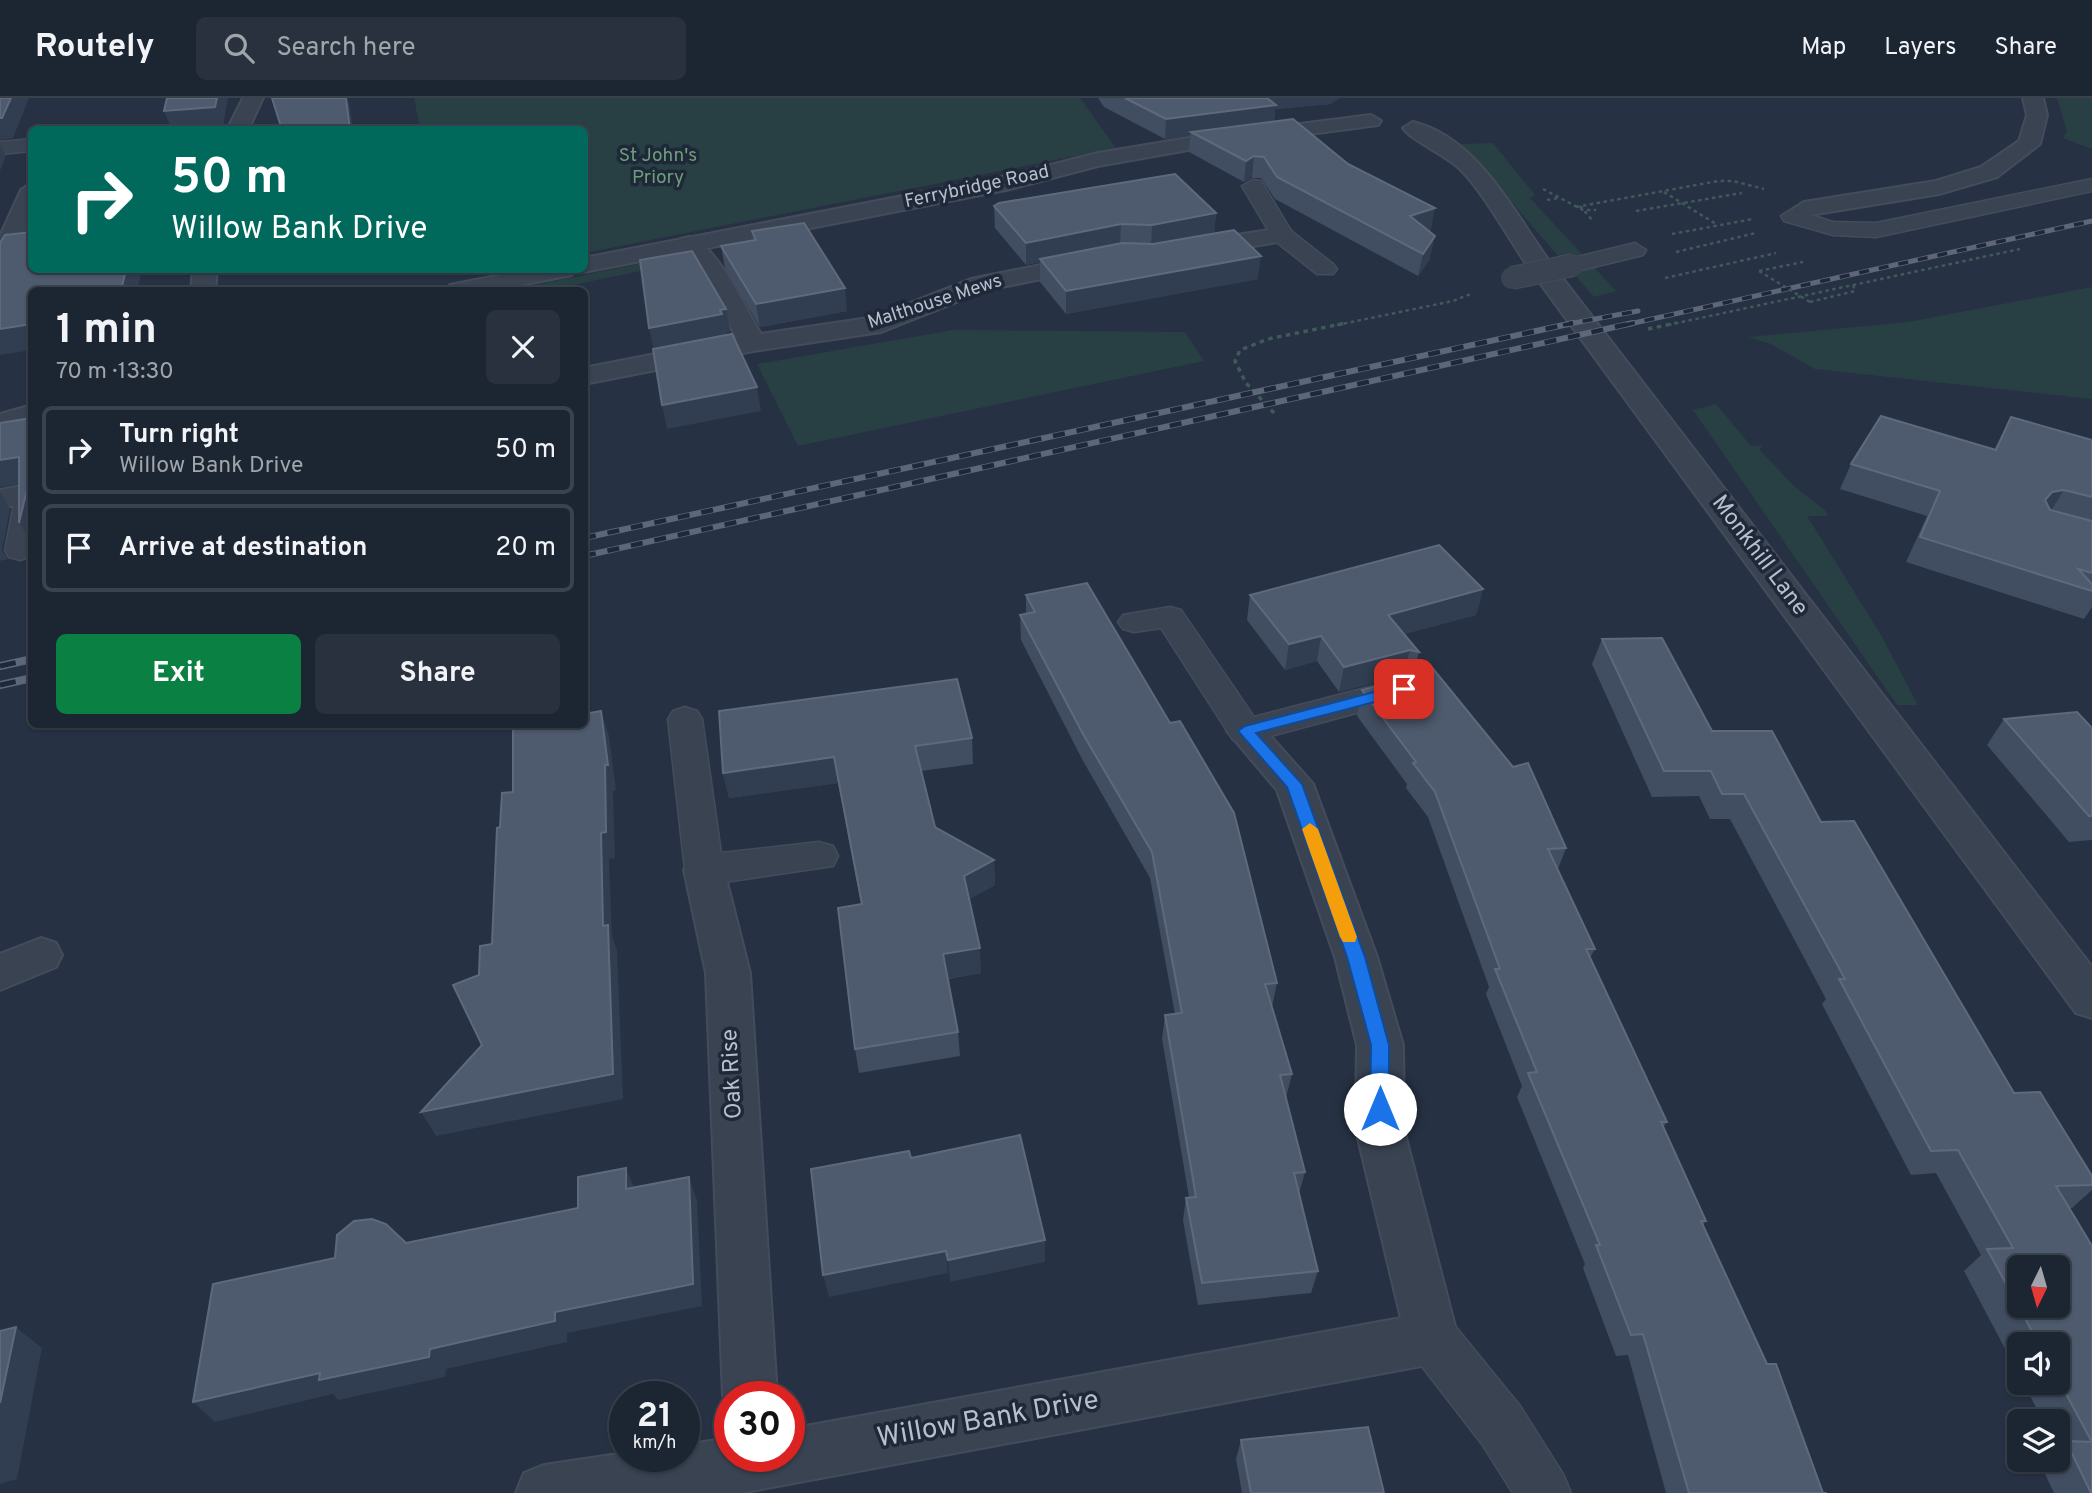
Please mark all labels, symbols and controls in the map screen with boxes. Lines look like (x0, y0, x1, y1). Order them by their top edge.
search box (196, 17, 686, 80)
text: Routely (35, 27, 154, 69)
icon: search (220, 29, 258, 67)
text: Search here (276, 32, 415, 65)
text: Map (1801, 33, 1846, 63)
text: Layers (1884, 33, 1956, 63)
text: Share (1994, 33, 2057, 63)
park label: St John's Priory (619, 144, 697, 190)
text: 50 m (171, 149, 288, 211)
icon: right (56, 154, 147, 245)
street label: Ferrybridge Road (903, 160, 1051, 214)
text: Willow Bank Drive (171, 210, 428, 250)
street label: Malthouse Mews (865, 269, 1005, 335)
text: 1 min (56, 305, 157, 358)
button: close (486, 310, 560, 384)
text: 70 m · 13:30 (56, 358, 174, 387)
text: Turn right (119, 419, 239, 452)
icon: right (60, 431, 98, 469)
text: 50 m (495, 434, 556, 467)
text: Willow Bank Drive (119, 452, 303, 481)
street label: Monkhill Lane (1704, 490, 1814, 622)
icon: arrive (60, 529, 98, 567)
text: Arrive at destination (119, 532, 367, 565)
text: 20 m (495, 532, 556, 565)
button: Exit (56, 634, 301, 714)
button: Share (315, 634, 560, 714)
pin (1374, 659, 1434, 719)
icon: arrive (1385, 670, 1423, 708)
street label: Oak Rise (716, 1028, 750, 1120)
position arrow (1343, 1072, 1417, 1146)
north arrow (2007, 1255, 2070, 1318)
map controls (2007, 1255, 2070, 1472)
button: sound (2007, 1332, 2070, 1395)
speed limit sign: 30 (714, 1381, 805, 1472)
street label: Willow Bank Drive (874, 1383, 1102, 1457)
text: 21 (637, 1395, 672, 1439)
button: layers (2007, 1409, 2070, 1472)
text: km/h (633, 1432, 676, 1455)

